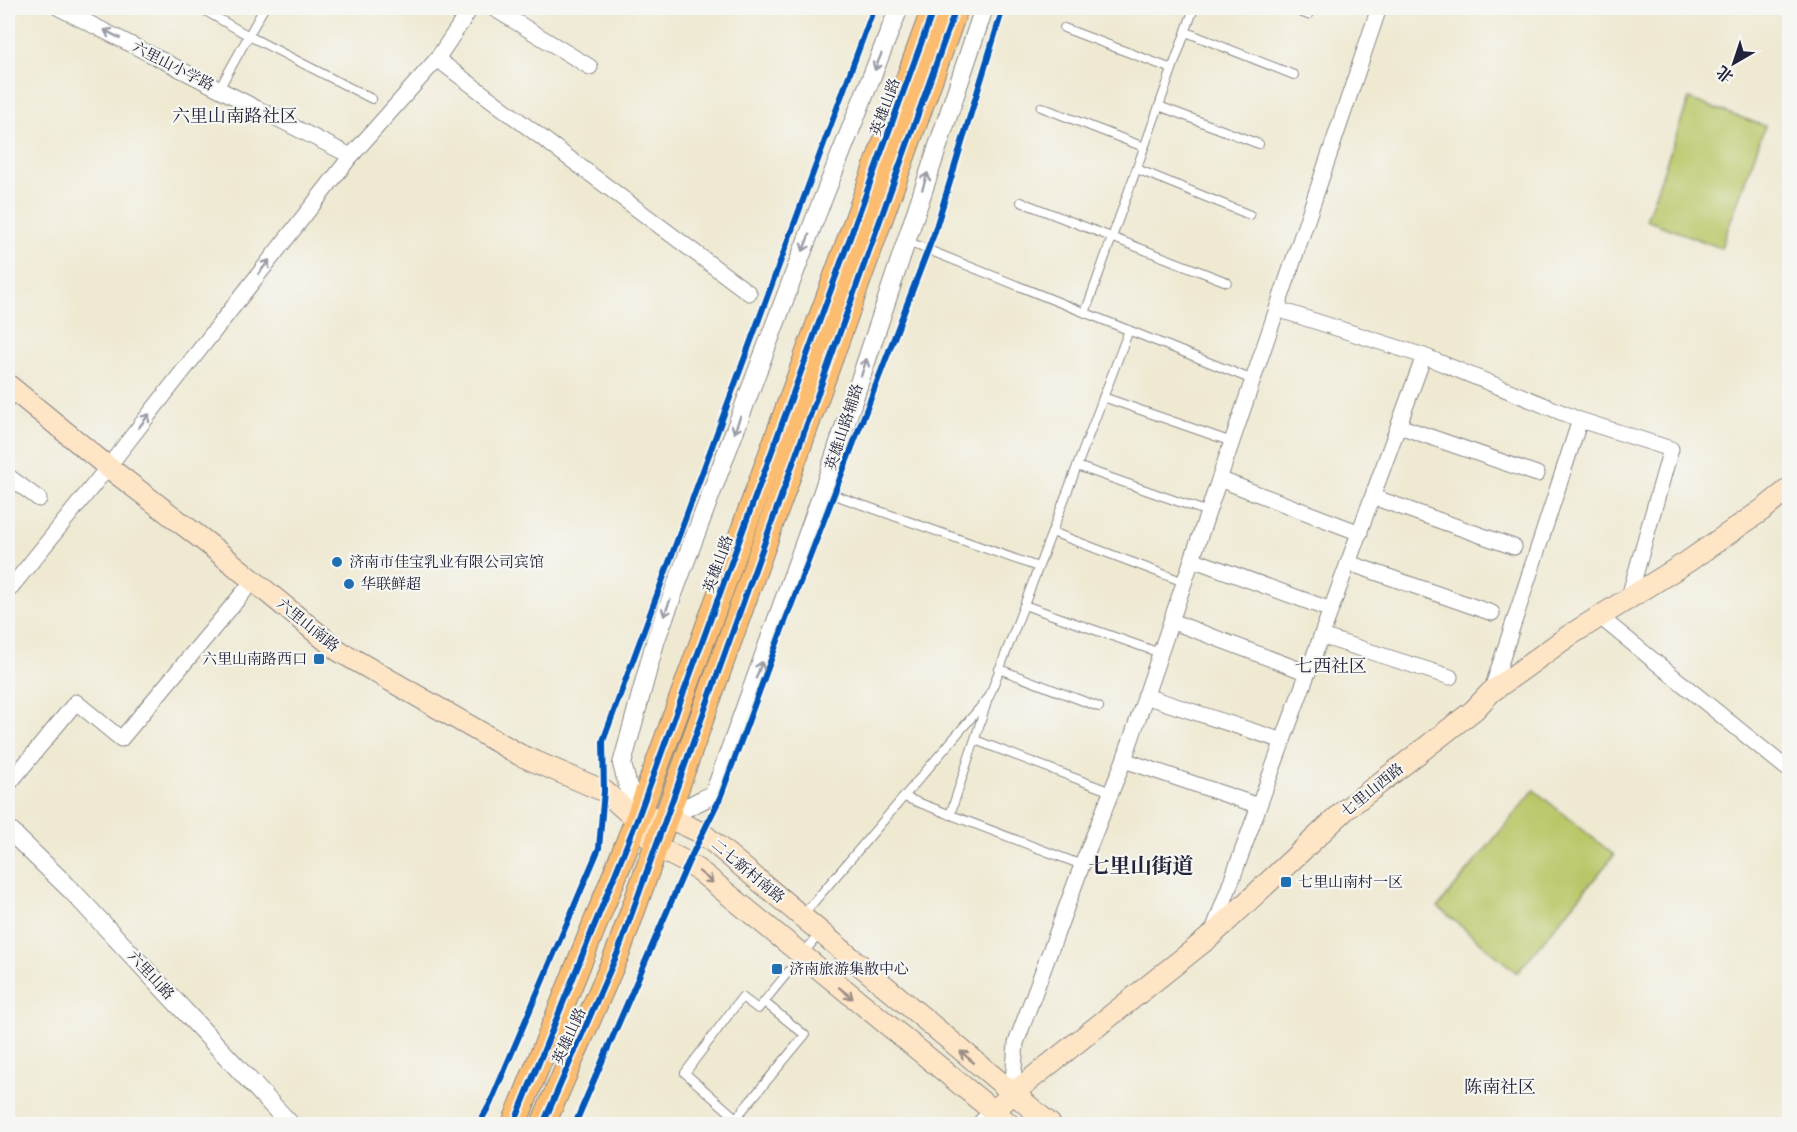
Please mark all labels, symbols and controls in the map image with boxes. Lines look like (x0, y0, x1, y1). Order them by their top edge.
one-way arrow (103, 28, 121, 39)
north arrow (1704, 33, 1764, 93)
street label: 六里山小学路 (129, 37, 218, 94)
one-way arrow (872, 52, 883, 71)
text: 北 (1712, 62, 1737, 87)
street label: 英雄山路 (865, 75, 904, 138)
district label: 六里山南路社区 (172, 105, 298, 127)
one-way arrow (920, 172, 931, 191)
one-way arrow (800, 233, 811, 252)
one-way arrow (258, 259, 271, 275)
one-way arrow (859, 358, 870, 377)
street label: 英雄山路辅路 (821, 381, 866, 473)
one-way arrow (138, 413, 151, 429)
one-way arrow (730, 416, 741, 434)
street label: 英雄山路 (698, 532, 737, 595)
place label: 济南市佳宝乳业有限公司宾馆 (349, 552, 544, 571)
marker: 济南市佳宝乳业有限公司宾馆 (330, 555, 344, 569)
place label: 华联鲜超 (361, 574, 421, 593)
marker: 华联鲜超 (342, 577, 356, 591)
street label: 六里山南路 (273, 594, 343, 656)
one-way arrow (661, 598, 672, 617)
place label: 六里山南路西口 (202, 649, 307, 668)
marker: 六里山南路西口 (312, 652, 326, 666)
district label: 七西社区 (1295, 655, 1367, 677)
one-way arrow (754, 661, 765, 680)
street label: 七里山西路 (1337, 759, 1407, 821)
street label: 二七新村南路 (708, 834, 789, 907)
district label: 七里山街道 (1089, 853, 1194, 878)
one-way arrow (697, 870, 713, 883)
place label: 七里山南村一区 (1298, 872, 1403, 891)
marker: 七里山南村一区 (1279, 875, 1293, 889)
street label: 六里山路 (124, 946, 179, 1003)
place label: 济南旅游集散中心 (789, 959, 909, 978)
marker: 济南旅游集散中心 (770, 962, 784, 976)
one-way arrow (838, 986, 854, 999)
street label: 英雄山路 (548, 1005, 589, 1067)
one-way arrow (960, 1050, 975, 1064)
district label: 陈南社区 (1464, 1076, 1536, 1098)

